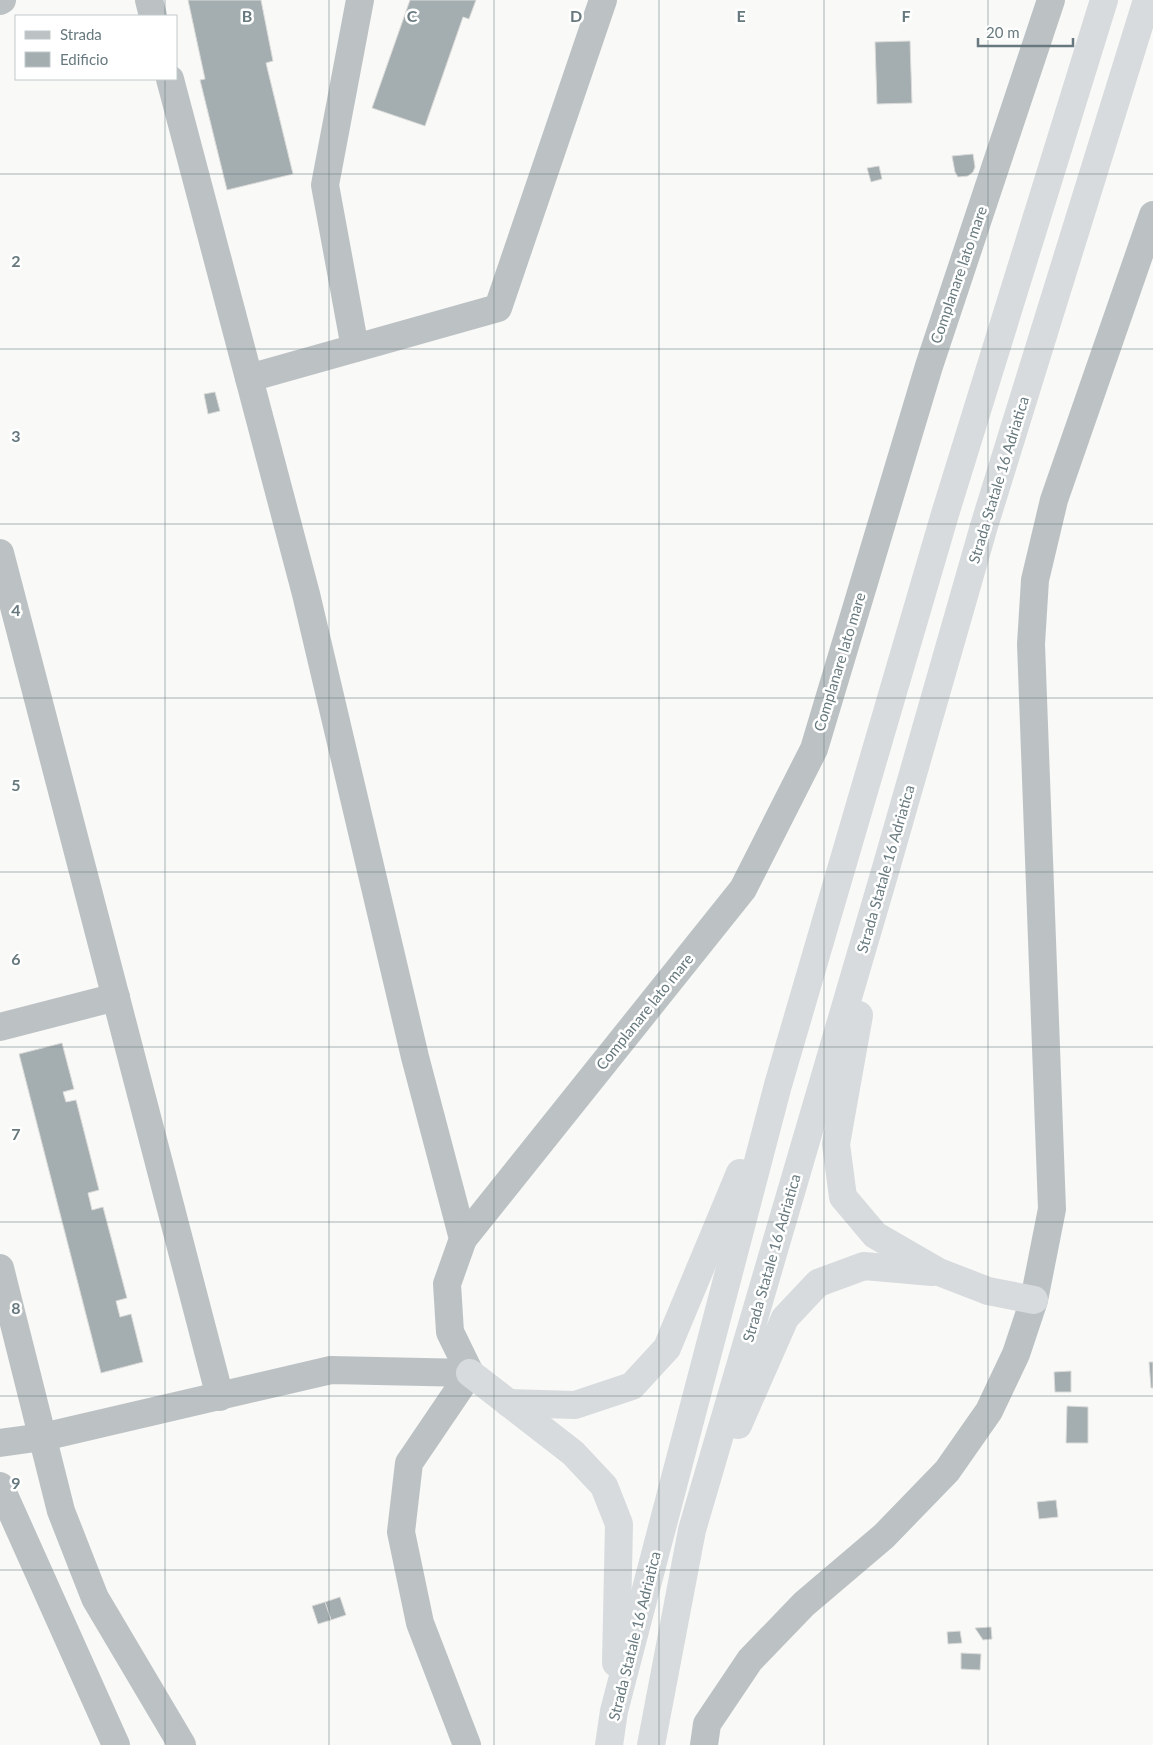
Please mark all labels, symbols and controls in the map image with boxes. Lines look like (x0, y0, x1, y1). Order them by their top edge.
text: B (242, 6, 252, 25)
text: C (407, 6, 418, 25)
text: D (570, 6, 582, 25)
text: E (736, 6, 746, 25)
text: F (901, 6, 911, 25)
legend (15, 15, 178, 80)
scale bar (978, 15, 1073, 47)
text: 20 m (986, 23, 1020, 41)
text: Strada (60, 25, 102, 43)
text: Edificio (60, 50, 108, 68)
street label: Complanare lato mare (926, 203, 990, 346)
text: 2 (11, 251, 21, 270)
street label: Strada Statale 16 Adriatica (964, 394, 1032, 565)
text: 3 (11, 426, 21, 445)
street label: Complanare lato mare (809, 590, 869, 733)
text: 4 (11, 600, 21, 619)
text: 5 (11, 775, 21, 794)
street label: Strada Statale 16 Adriatica (852, 783, 918, 955)
text: 6 (11, 949, 21, 968)
street label: Complanare lato mare (592, 950, 697, 1073)
text: 7 (11, 1124, 21, 1143)
street label: Strada Statale 16 Adriatica (738, 1172, 804, 1344)
text: 8 (11, 1298, 21, 1317)
text: 9 (11, 1473, 21, 1492)
street label: Strada Statale 16 Adriatica (604, 1549, 664, 1722)

